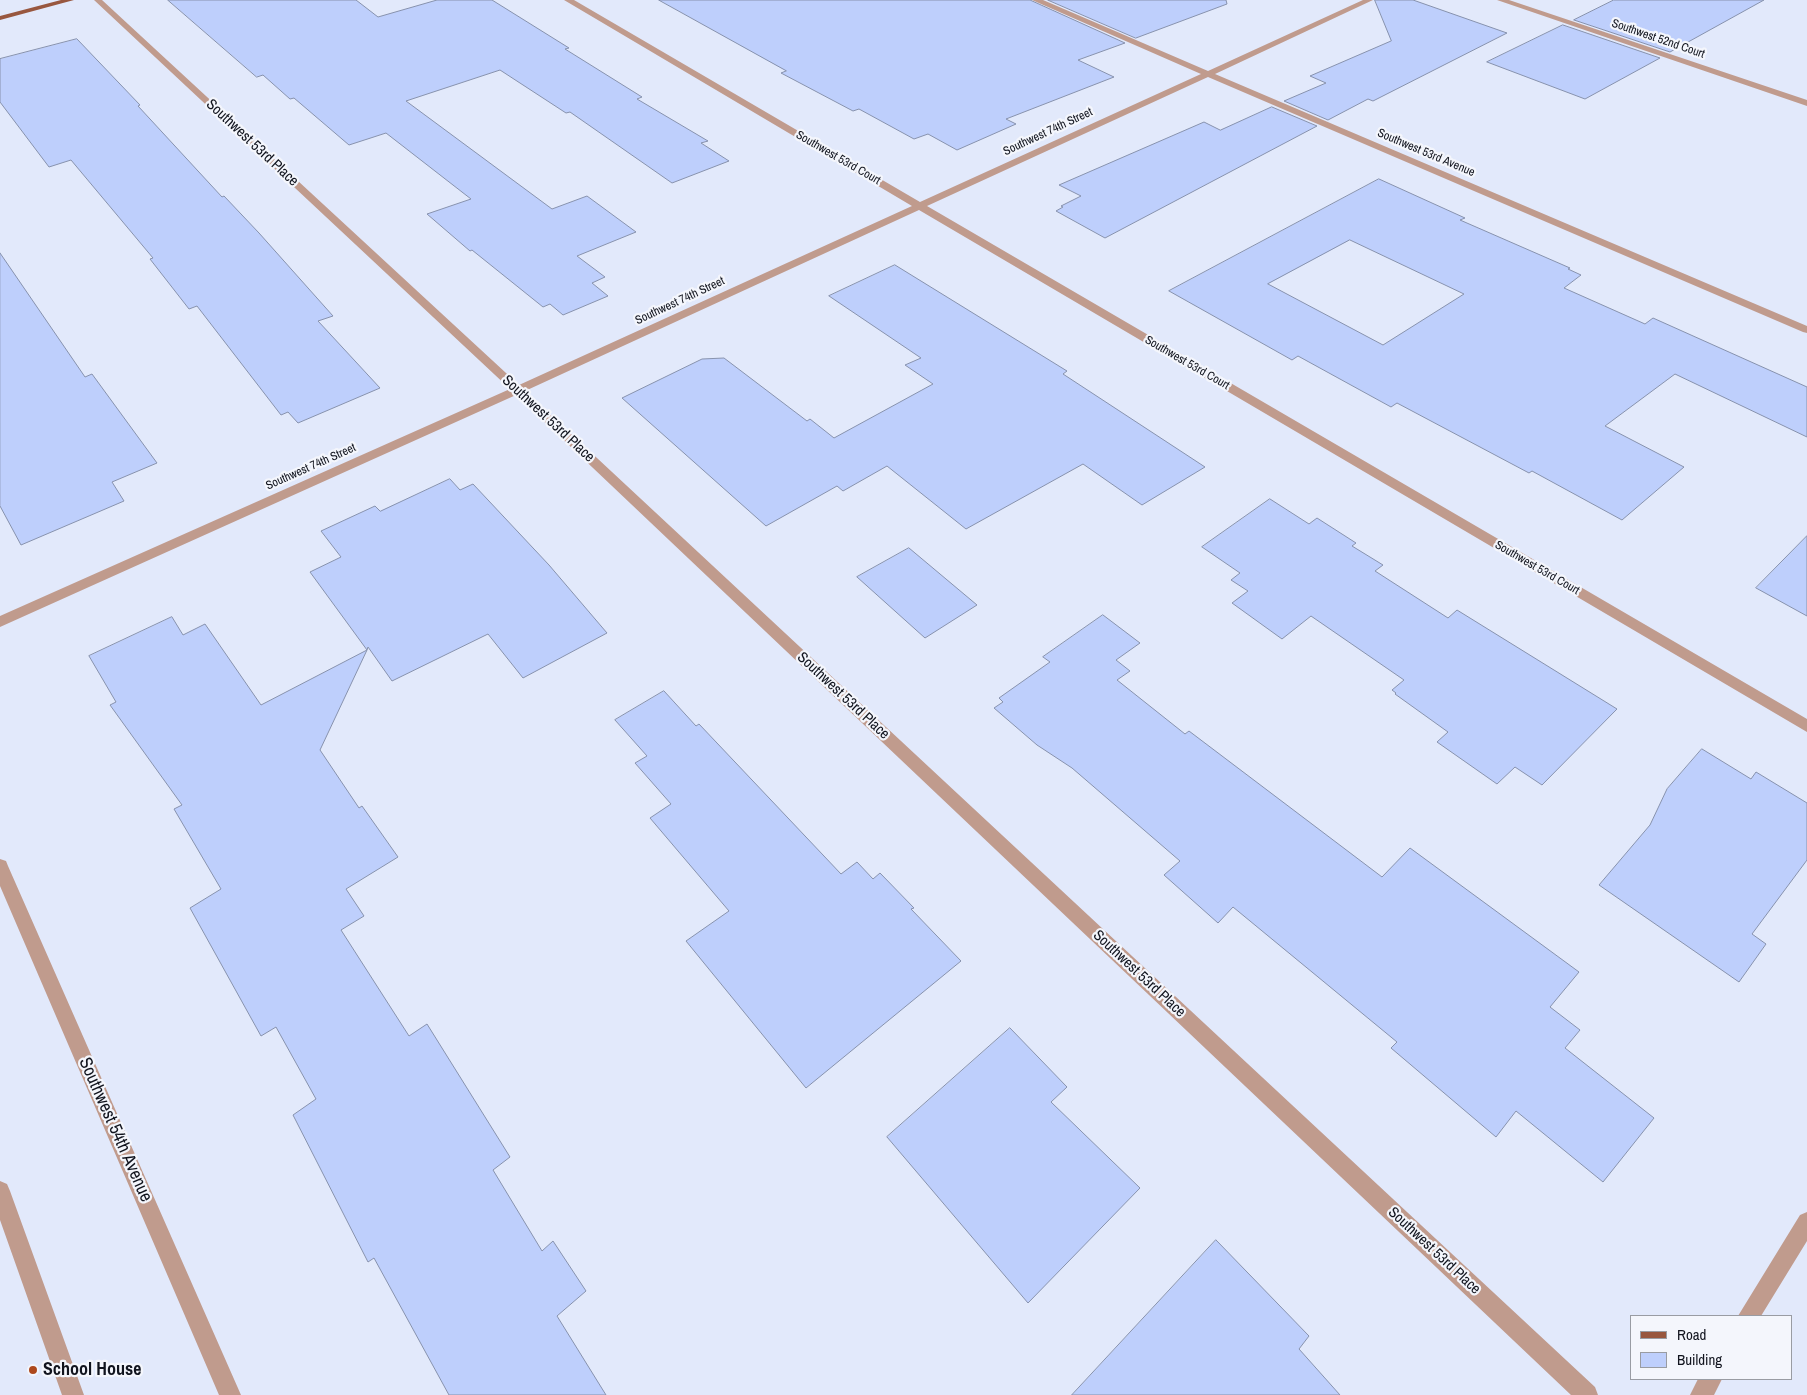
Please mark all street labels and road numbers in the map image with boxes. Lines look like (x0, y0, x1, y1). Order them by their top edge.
street label: Southwest 52nd Court (1610, 16, 1706, 62)
street label: Southwest 53rd Place (202, 96, 302, 190)
street label: Southwest 74th Street (1001, 105, 1095, 159)
street label: Southwest 53rd Avenue (1375, 126, 1477, 180)
street label: Southwest 53rd Court (793, 128, 883, 188)
street label: Southwest 74th Street (633, 274, 727, 328)
street label: Southwest 53rd Court (1142, 333, 1232, 393)
street label: Southwest 53rd Place (498, 372, 598, 466)
street label: Southwest 74th Street (264, 441, 358, 493)
street label: Southwest 53rd Court (1492, 538, 1582, 598)
street label: Southwest 53rd Place (793, 649, 893, 743)
street label: Southwest 53rd Place (1089, 927, 1189, 1021)
street label: Southwest 54th Avenue (73, 1055, 157, 1205)
street label: Southwest 53rd Place (1384, 1204, 1484, 1298)

